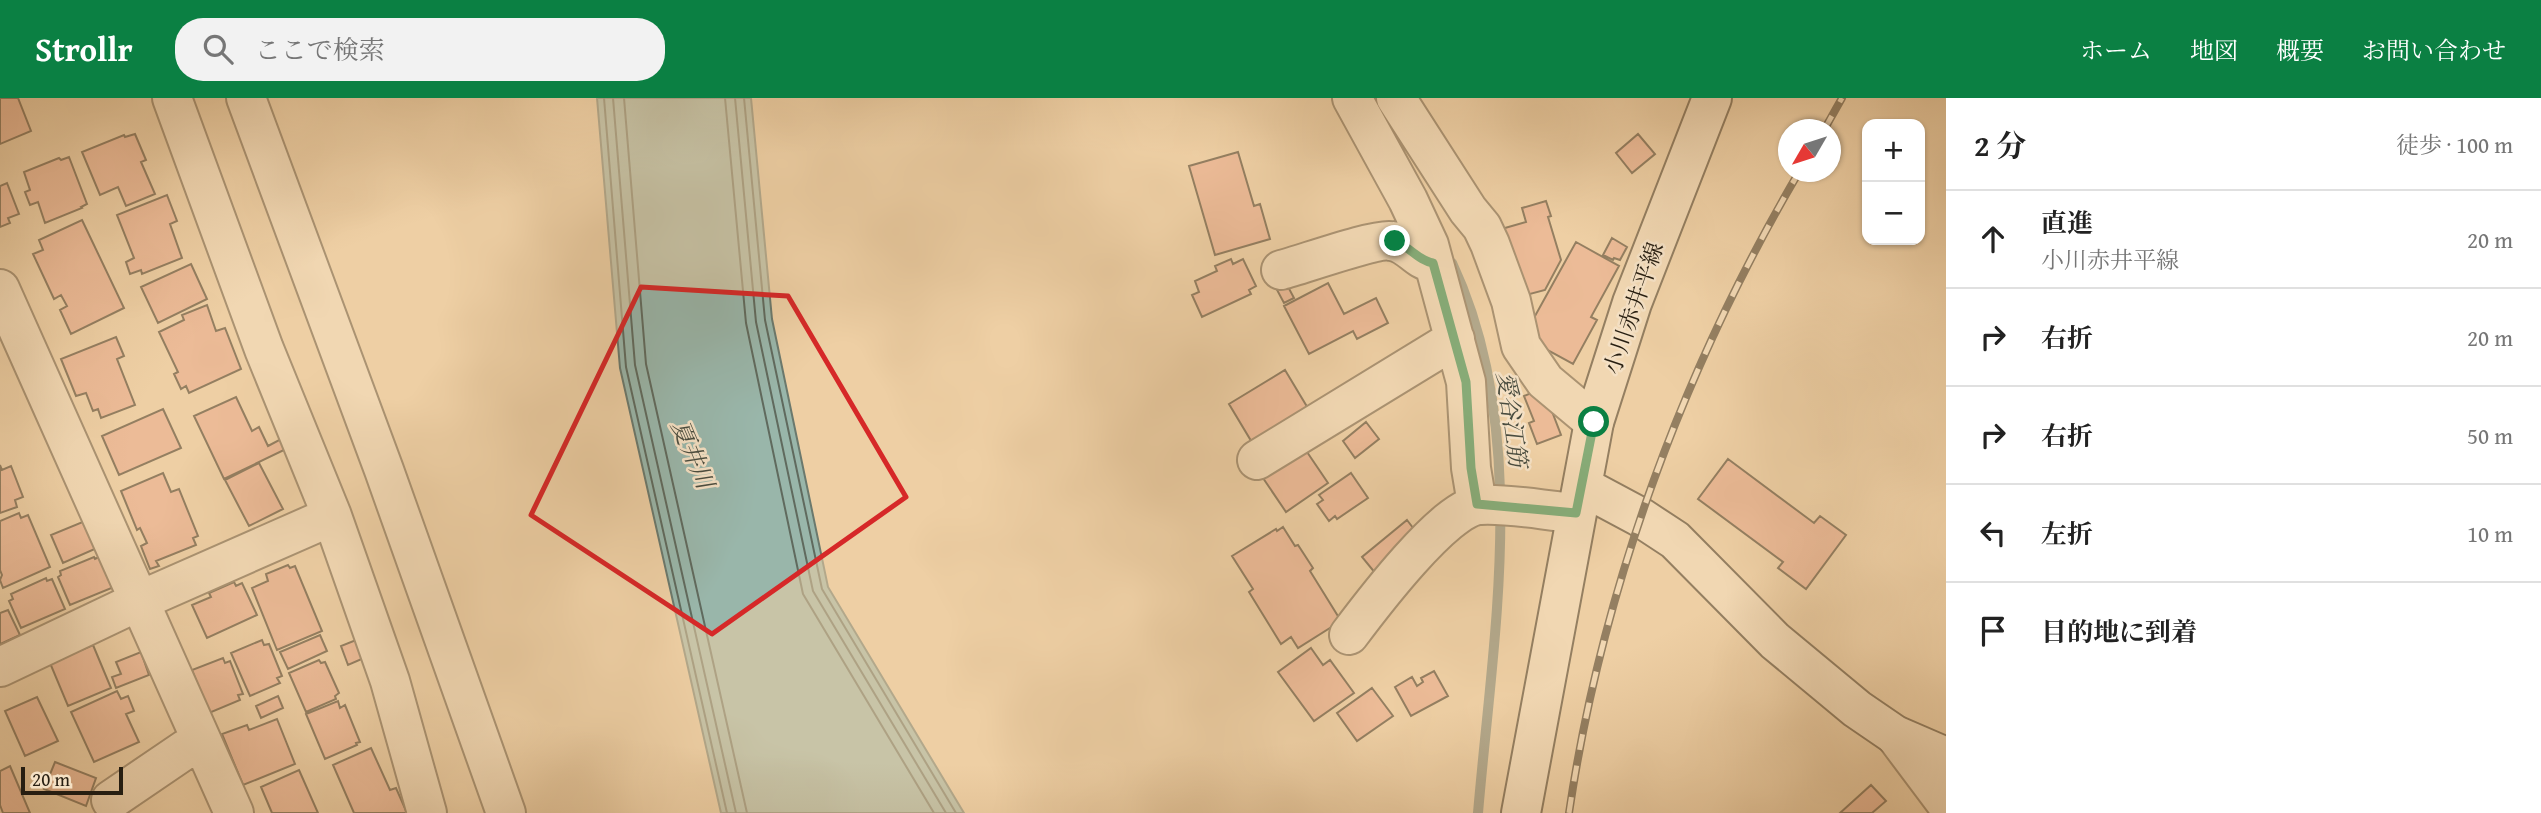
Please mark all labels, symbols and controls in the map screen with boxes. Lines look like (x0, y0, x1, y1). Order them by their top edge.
search box (175, 18, 665, 81)
text: Strollr (35, 25, 133, 73)
icon: search (199, 30, 237, 68)
text: ここで検索 (255, 30, 385, 69)
text: ホーム (2080, 33, 2152, 68)
text: 地図 (2190, 33, 2238, 68)
text: 概要 (2276, 33, 2324, 68)
text: お問い合わせ (2362, 33, 2506, 68)
north arrow (1778, 119, 1841, 182)
map controls (1862, 119, 1925, 245)
button: + (1862, 119, 1925, 182)
text: 2 分 (1974, 123, 2026, 167)
text: 徒歩 · 100 m (2396, 128, 2513, 161)
button: − (1862, 182, 1925, 245)
text: 直進 (2041, 203, 2093, 242)
icon: ahead (1974, 220, 2012, 258)
text: 20 m (2467, 223, 2513, 256)
route end (1379, 225, 1410, 256)
street label: 小川赤井平線 (1595, 237, 1671, 379)
text: 小川赤井平線 (2041, 243, 2179, 276)
icon: right (1974, 318, 2012, 356)
text: 右折 (2041, 318, 2093, 357)
text: 20 m (2467, 321, 2513, 354)
water label: 愛谷江筋 (1488, 369, 1537, 473)
route start (1578, 406, 1609, 437)
water label: 夏井川 (663, 414, 724, 497)
icon: right (1974, 416, 2012, 454)
text: 右折 (2041, 416, 2093, 455)
text: 50 m (2467, 419, 2513, 452)
icon: left (1974, 514, 2012, 552)
text: 左折 (2041, 514, 2093, 553)
text: 10 m (2467, 517, 2513, 550)
icon: arrive (1974, 612, 2012, 650)
text: 目的地に到着 (2041, 612, 2197, 651)
scale bar (21, 764, 122, 796)
text: 20 m (32, 765, 70, 793)

